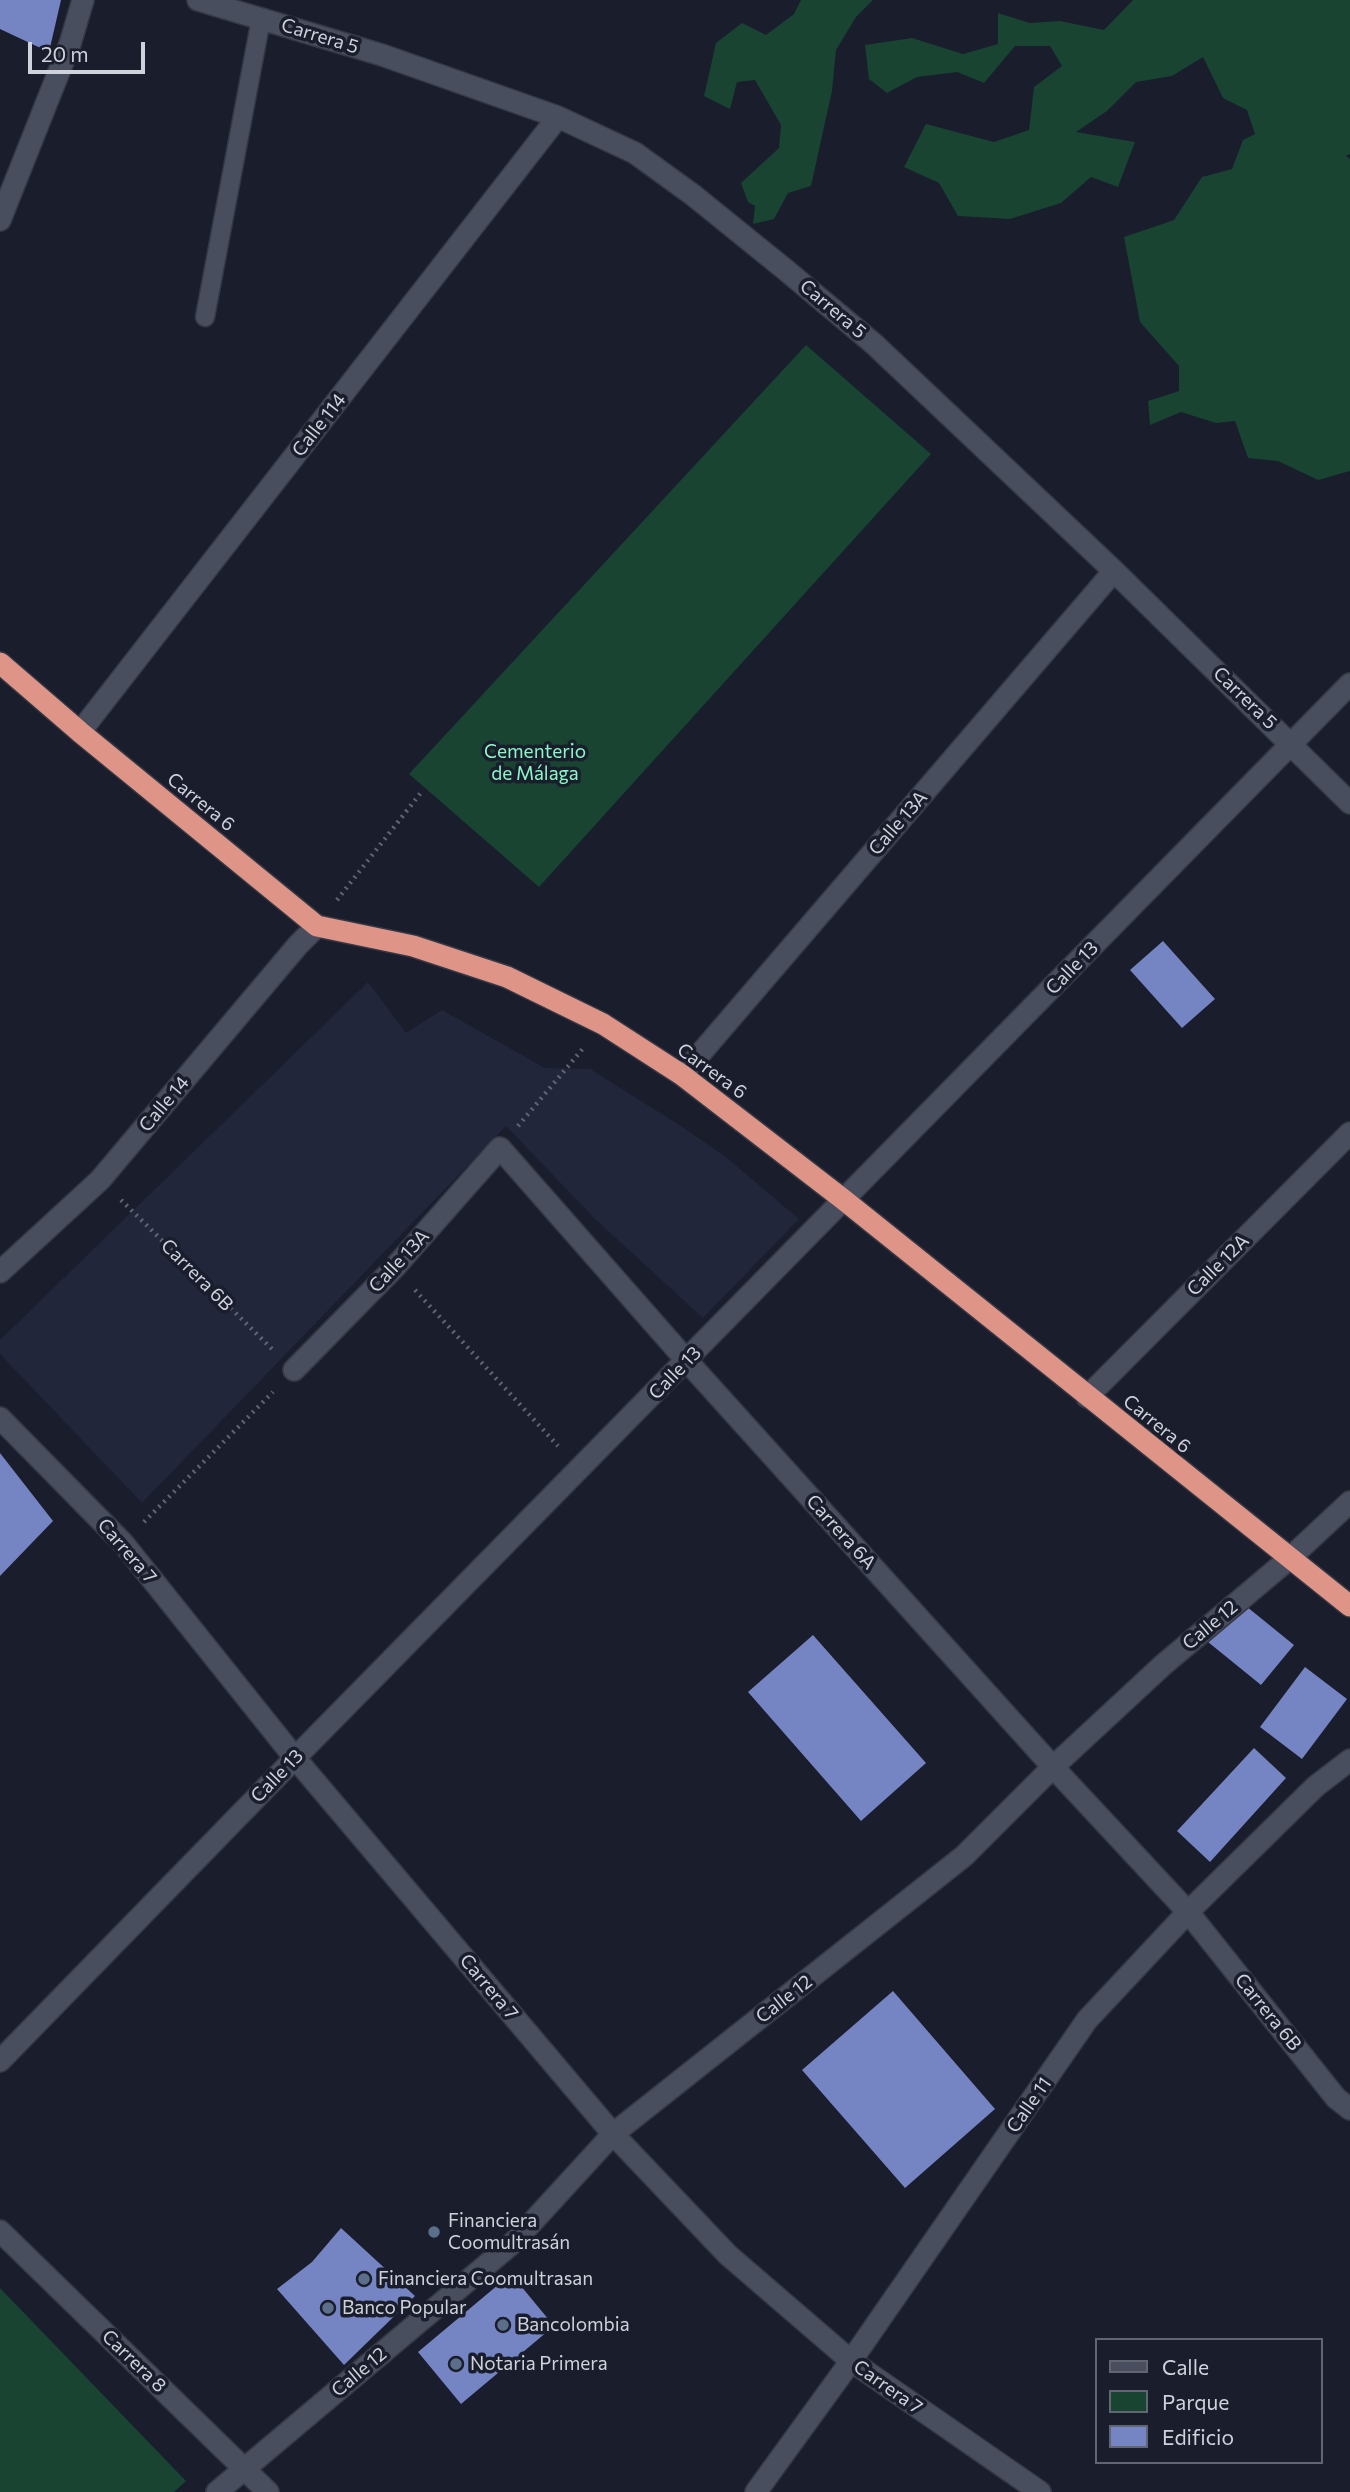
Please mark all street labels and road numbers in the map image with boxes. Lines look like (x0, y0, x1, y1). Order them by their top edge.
street label: Carrera 5 (279, 13, 361, 59)
street label: Carrera 5 (795, 275, 871, 343)
street label: Calle 114 (287, 389, 351, 461)
street label: Carrera 5 (1208, 662, 1282, 734)
street label: Carrera 6 (163, 768, 239, 836)
street label: Calle 13A (864, 786, 932, 860)
street label: Calle 13 (1041, 937, 1103, 999)
street label: Carrera 6 (673, 1038, 751, 1104)
street label: Calle 14 (134, 1071, 194, 1137)
street label: Calle 13A (364, 1225, 434, 1297)
street label: Calle 12A (1182, 1229, 1254, 1301)
street label: Carrera 6B (156, 1234, 238, 1316)
street label: Calle 13 (644, 1342, 706, 1404)
street label: Carrera 6 (1119, 1390, 1195, 1458)
street label: Carrera 6A (801, 1490, 881, 1574)
street label: Carrera 7 (93, 1514, 161, 1588)
street label: Calle 12 (1178, 1595, 1242, 1655)
street label: Calle 13 (246, 1745, 308, 1807)
street label: Carrera 7 (455, 1949, 523, 2025)
street label: Carrera 6B (1230, 1969, 1306, 2055)
street label: Calle 12 (751, 1970, 817, 2028)
street label: Calle 11 (1002, 2073, 1056, 2137)
street label: Carrera 8 (97, 2325, 171, 2397)
street label: Calle 12 (327, 2342, 391, 2402)
street label: Carrera 7 (849, 2355, 927, 2419)

